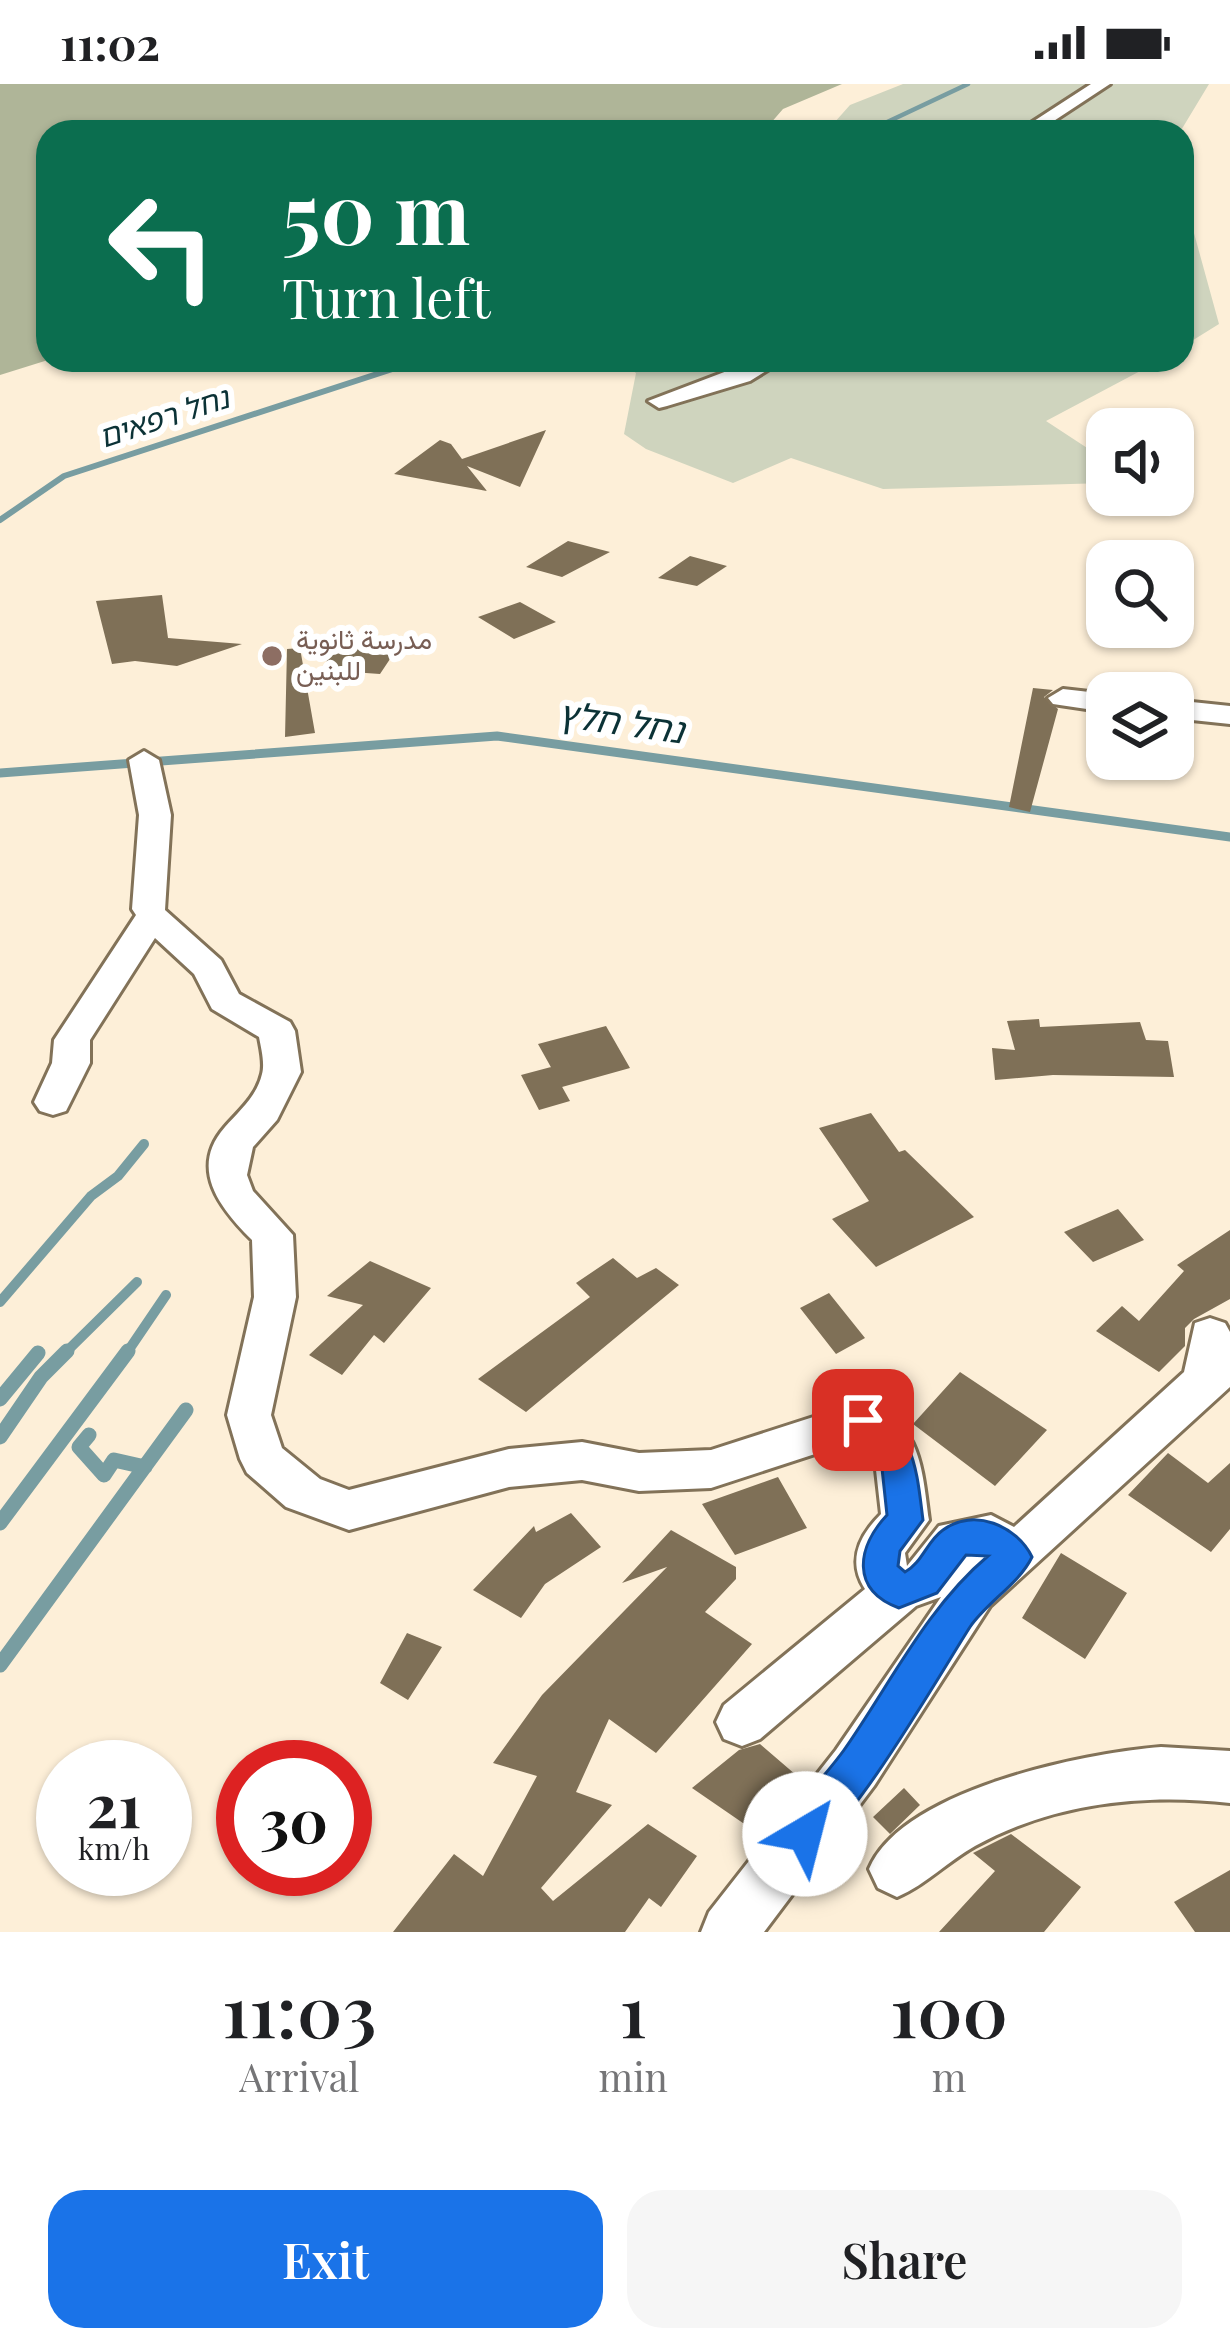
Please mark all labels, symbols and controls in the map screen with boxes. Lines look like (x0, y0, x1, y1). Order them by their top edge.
text: 11:02 (60, 12, 160, 72)
text: 50 m (282, 154, 470, 266)
icon: left (84, 168, 240, 324)
text: Turn left (282, 261, 491, 333)
water label: נחל רפאים (93, 375, 236, 456)
map controls (1086, 408, 1194, 780)
button: sound (1086, 408, 1194, 516)
button: search (1086, 540, 1194, 648)
place label: مدرسة ثانوية للبنين (296, 620, 432, 687)
marker: مدرسة ثانوية للبنين (259, 643, 285, 669)
button: layers (1086, 672, 1194, 780)
water label: נחל חלץ (555, 687, 690, 753)
pin (812, 1369, 914, 1471)
icon: arrive (830, 1387, 896, 1453)
speed limit sign: 30 (216, 1740, 372, 1896)
text: 21 (87, 1763, 141, 1843)
position arrow (742, 1771, 868, 1897)
text: km/h (78, 1828, 150, 1868)
text: 11:03 (222, 1960, 377, 2056)
text: 1 (620, 1960, 647, 2056)
text: 100 (890, 1960, 1008, 2056)
text: Arrival (239, 2050, 359, 2102)
text: min (599, 2050, 668, 2102)
text: m (932, 2050, 966, 2102)
button: Exit (48, 2190, 603, 2328)
button: Share (627, 2190, 1182, 2328)

